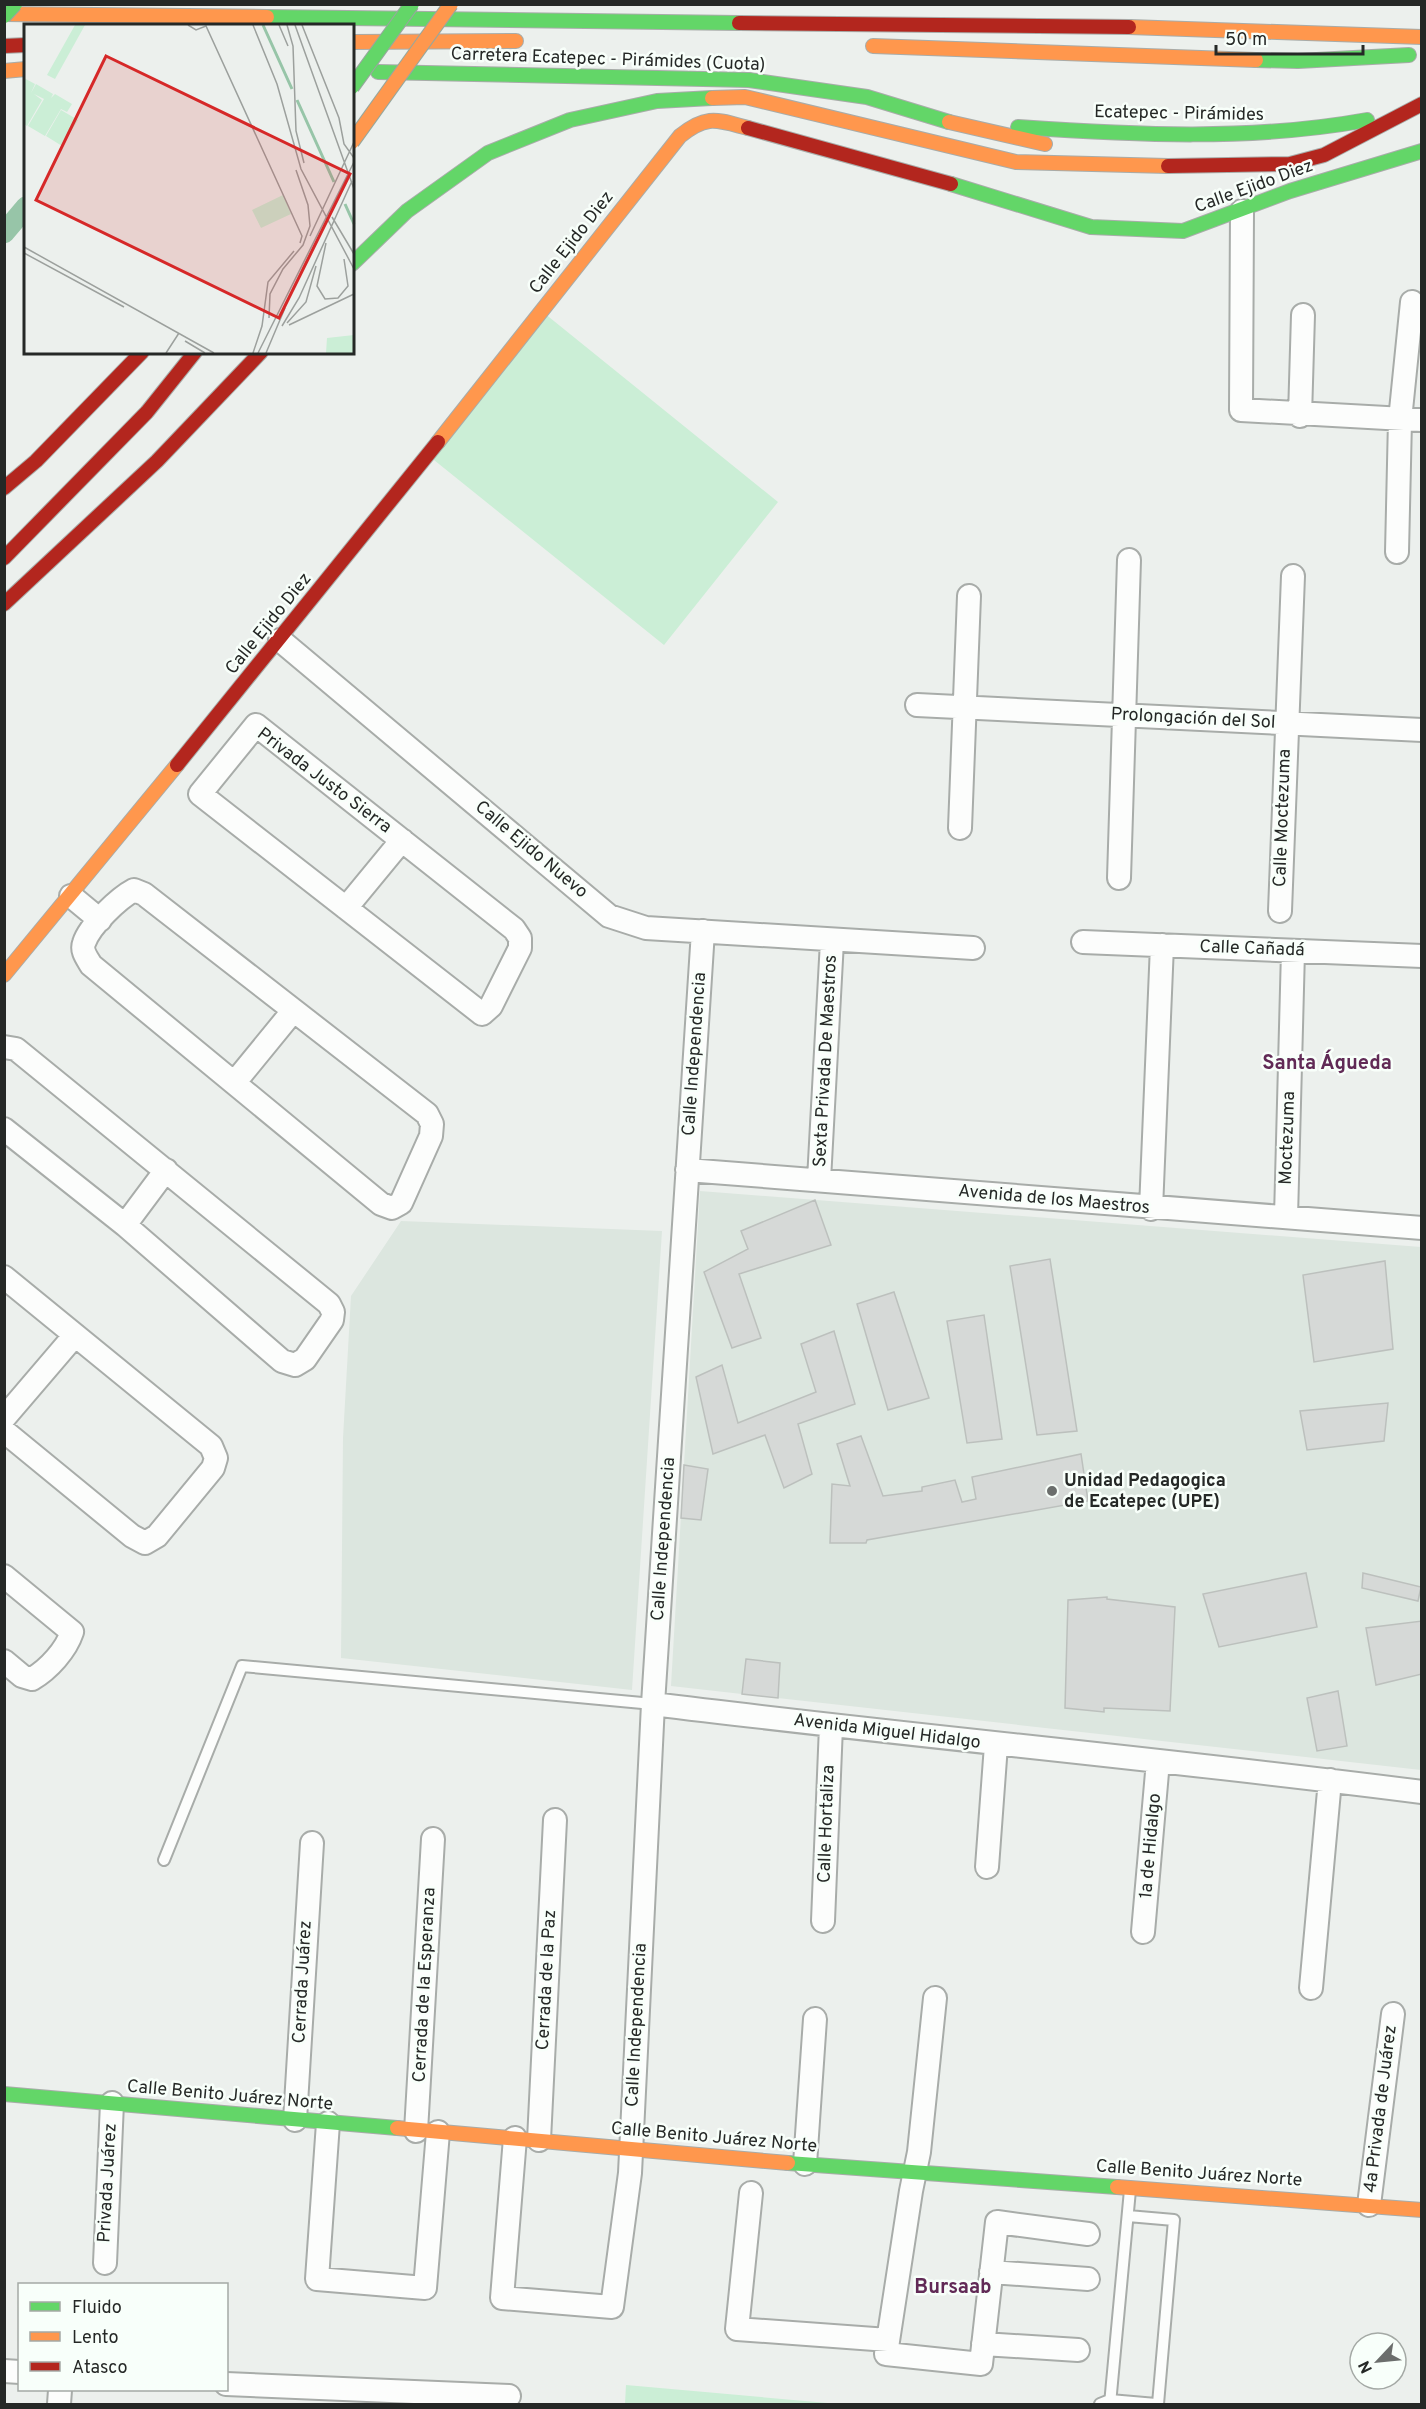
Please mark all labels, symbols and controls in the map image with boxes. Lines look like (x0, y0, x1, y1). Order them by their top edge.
scale bar (1216, 18, 1363, 56)
inset map (24, 24, 354, 354)
text: 50 m (1225, 29, 1267, 52)
street label: Carretera Ecatepec - Pirámides (Cuota) (450, 43, 766, 77)
street label: Ecatepec - Pirámides (1094, 101, 1264, 127)
street label: Calle Ejido Diez (1192, 155, 1316, 219)
street label: Calle Ejido Diez (525, 187, 619, 299)
street label: Calle Ejido Diez (221, 568, 317, 680)
street label: Prolongación del Sol (1110, 703, 1276, 735)
street label: Privada Justo Sierra (252, 723, 396, 839)
street label: Calle Moctezuma (1269, 748, 1297, 888)
street label: Calle Ejido Nuevo (470, 796, 592, 904)
street label: Calle Cañadá (1199, 936, 1305, 962)
street label: Sexta Privada De Maestros (809, 954, 843, 1168)
street label: Calle Independencia (678, 971, 712, 1137)
district label: Santa Águeda (1262, 1049, 1392, 1077)
street label: Moctezuma (1275, 1091, 1301, 1185)
street label: Avenida de los Maestros (957, 1180, 1151, 1220)
street label: Calle Independencia (647, 1456, 681, 1622)
place label: Unidad Pedagogica de Ecatepec (UPE) (1064, 1470, 1226, 1514)
marker: Unidad Pedagogica de Ecatepec (UPE) (1045, 1484, 1059, 1498)
street label: Avenida Miguel Hidalgo (792, 1709, 982, 1755)
street label: Calle Hortaliza (813, 1765, 841, 1883)
street label: 1a de Hidalgo (1135, 1792, 1167, 1900)
street label: Cerrada de la Esperanza (408, 1887, 442, 2083)
street label: Cerrada de la Paz (532, 1909, 562, 2051)
street label: Cerrada Juárez (288, 1920, 318, 2044)
street label: Calle Independencia (621, 1942, 653, 2108)
street label: 4a Privada de Juárez (1359, 2024, 1403, 2194)
street label: Calle Benito Juárez Norte (126, 2076, 334, 2116)
street label: Calle Benito Juárez Norte (610, 2118, 818, 2158)
street label: Privada Juárez (93, 2123, 123, 2243)
street label: Calle Benito Juárez Norte (1095, 2155, 1303, 2193)
district label: Bursaab (914, 2275, 992, 2301)
legend (18, 2283, 228, 2391)
text: Fluido (72, 2297, 122, 2320)
text: Lento (72, 2327, 118, 2350)
north arrow (1348, 2331, 1408, 2391)
text: Atasco (72, 2357, 128, 2380)
text: N (1355, 2357, 1378, 2376)

